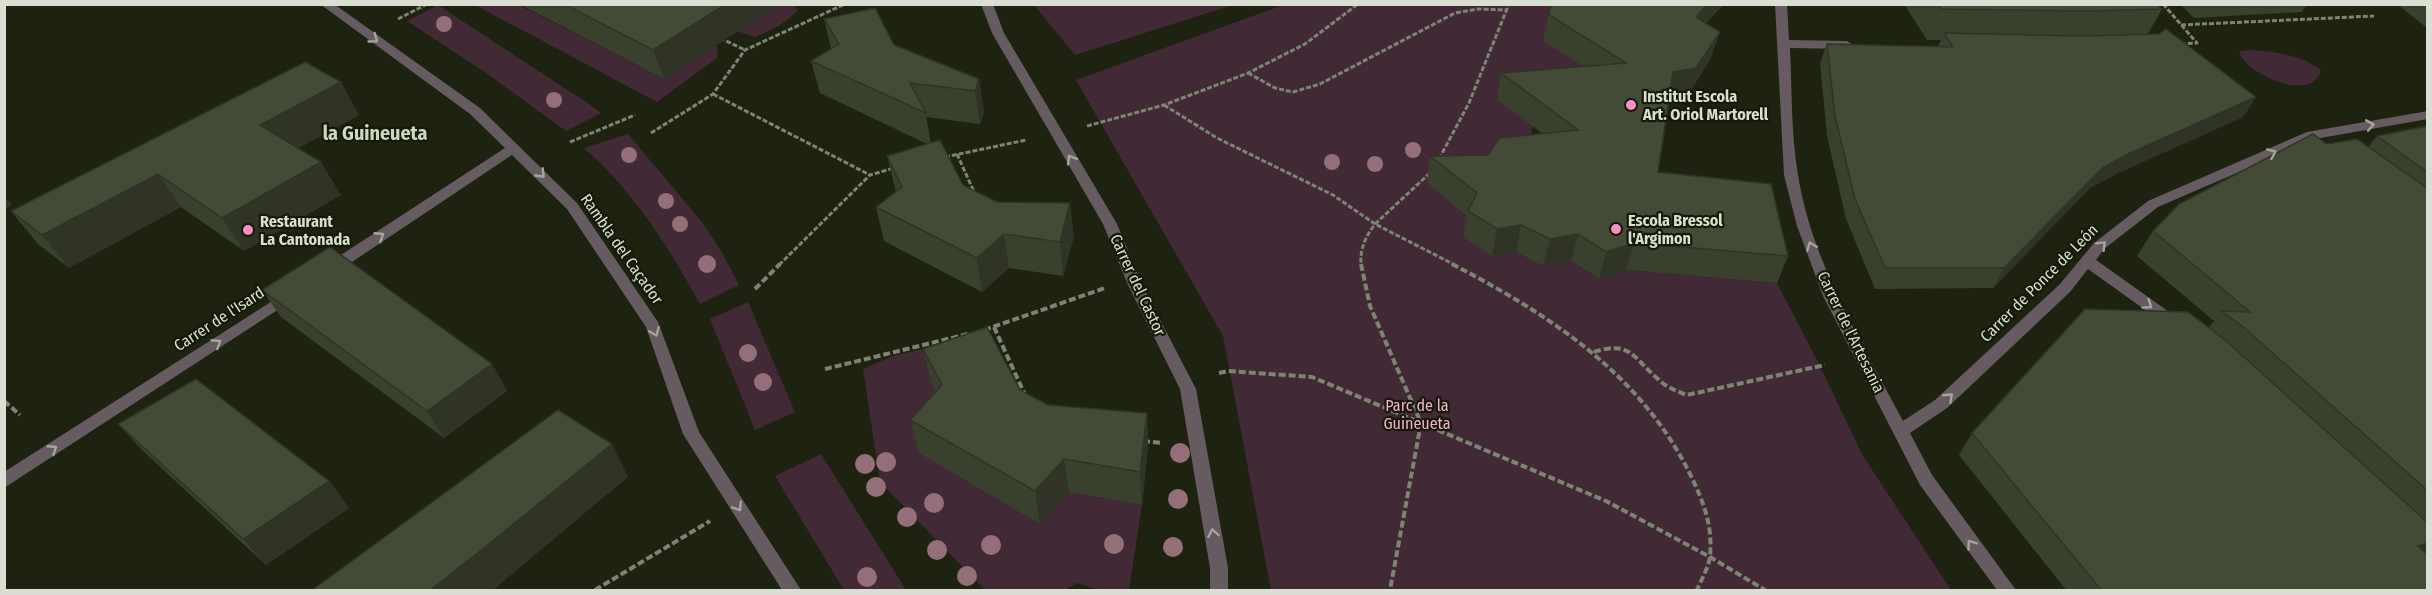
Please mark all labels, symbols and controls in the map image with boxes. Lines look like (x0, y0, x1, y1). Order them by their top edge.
one-way arrow (368, 31, 379, 42)
place label: Institut Escola Art. Oriol Martorell (1642, 87, 1769, 124)
marker: Institut Escola Art. Oriol Martorell (1624, 98, 1638, 112)
one-way arrow (2365, 119, 2375, 132)
district label: la Guineueta (323, 121, 427, 145)
one-way arrow (2265, 148, 2276, 160)
one-way arrow (1067, 155, 1079, 165)
one-way arrow (534, 167, 545, 178)
street label: Rambla del Caçador (577, 190, 667, 308)
place label: Escola Bressol l'Argimon (1628, 211, 1723, 248)
place label: Restaurant La Cantonada (260, 212, 350, 249)
street label: Carrer de Ponce de León (1976, 220, 2102, 346)
marker: Escola Bressol l'Argimon (1609, 222, 1623, 236)
marker: Restaurant La Cantonada (241, 223, 255, 237)
street label: Carrer del Castor (1106, 231, 1170, 339)
one-way arrow (373, 232, 384, 243)
one-way arrow (1806, 241, 1819, 252)
one-way arrow (2095, 241, 2106, 252)
street label: Carrer de l'Artesania (1813, 268, 1889, 396)
street label: Carrer de l'Isard (170, 283, 268, 355)
one-way arrow (2142, 298, 2153, 309)
one-way arrow (648, 326, 660, 337)
one-way arrow (211, 338, 221, 350)
one-way arrow (1942, 393, 1953, 404)
park label: Parc de la Guineueta (1383, 396, 1451, 433)
one-way arrow (47, 445, 58, 456)
one-way arrow (730, 501, 742, 511)
one-way arrow (1207, 528, 1220, 538)
one-way arrow (1968, 540, 1979, 551)

